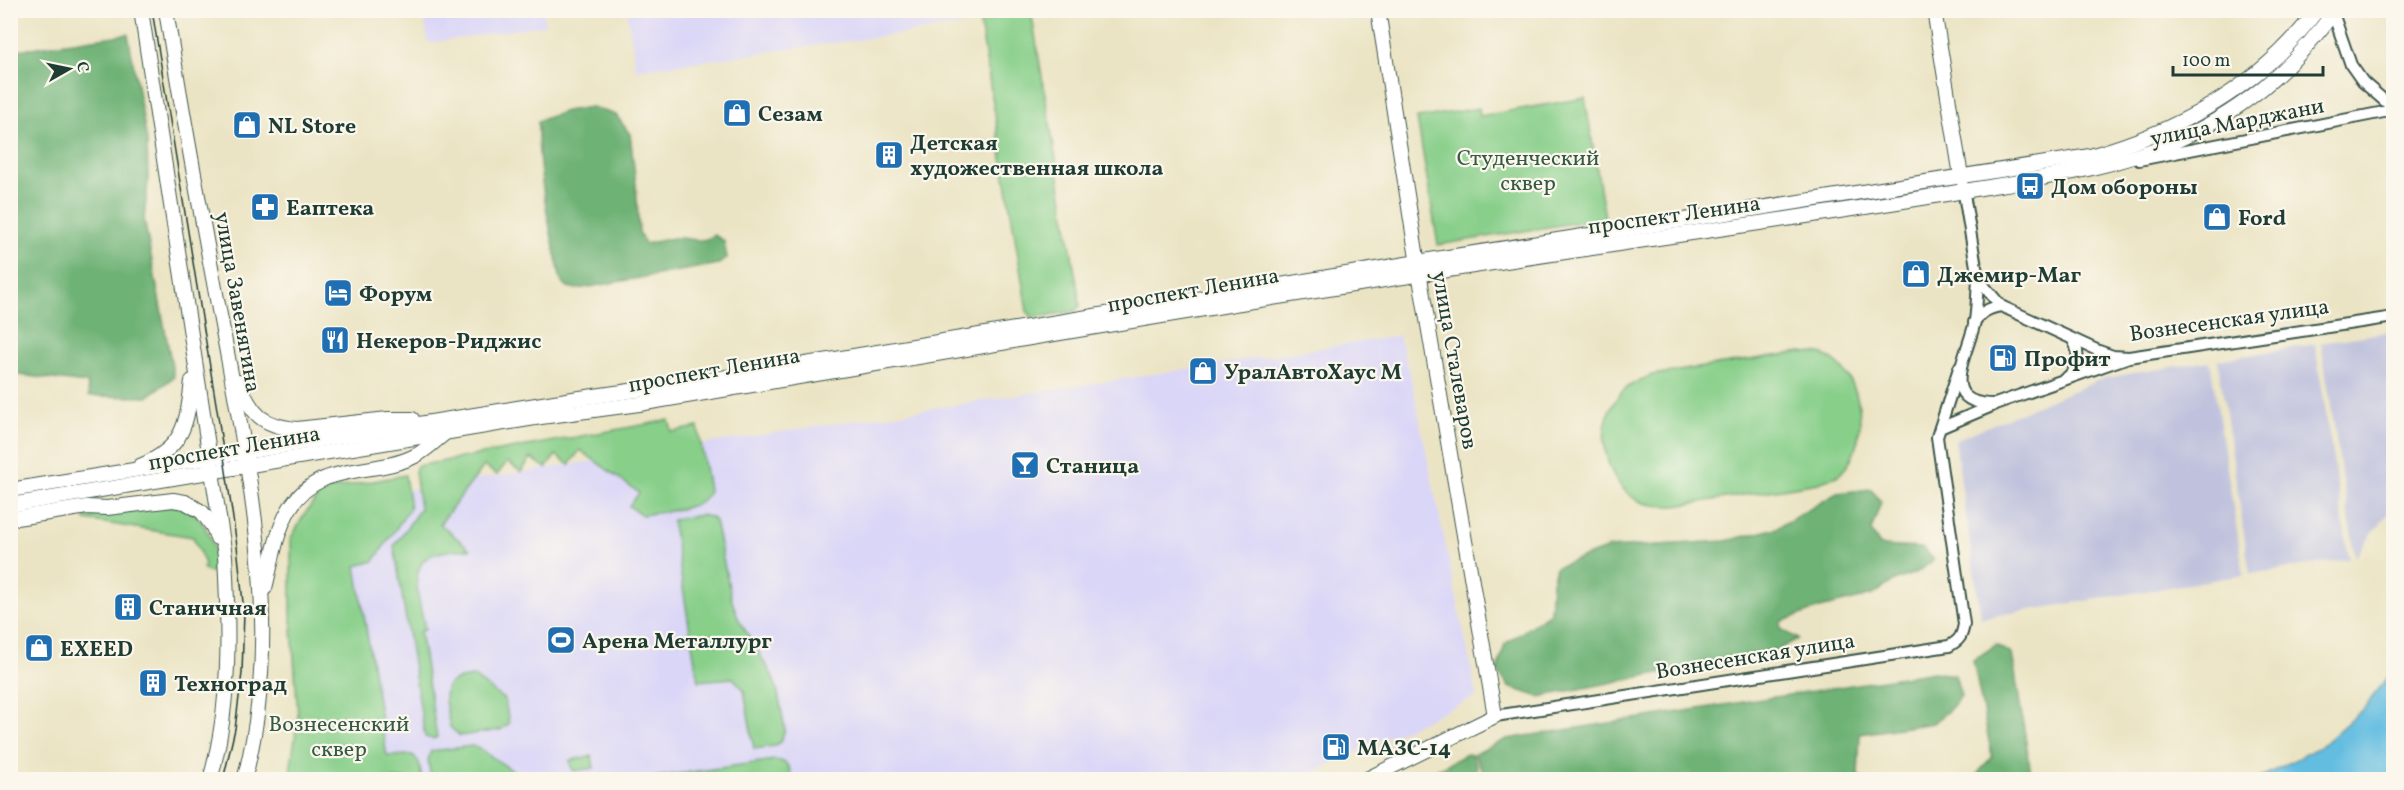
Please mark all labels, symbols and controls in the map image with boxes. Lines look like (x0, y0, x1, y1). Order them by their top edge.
north arrow (39, 39, 99, 99)
scale bar (2173, 39, 2323, 77)
text: 100 m (2182, 49, 2231, 74)
text: С (70, 60, 94, 74)
street label: улица Марджани (2148, 91, 2327, 156)
shop icon: Сезам (721, 97, 753, 129)
place label: Сезам (758, 100, 823, 131)
shop icon: NL Store (231, 109, 263, 141)
place label: NL Store (268, 112, 356, 143)
place label: Детская художественная школа (910, 129, 1164, 185)
building icon: Детская художественная школа (873, 139, 905, 171)
park label: Студенческий сквер (1457, 144, 1599, 200)
bus stop icon: Дом обороны (2014, 170, 2046, 202)
place label: Дом обороны (2051, 173, 2198, 204)
street label: проспект Ленина (1586, 189, 1763, 244)
pharmacy icon: Еаптека (249, 191, 281, 223)
place label: Еаптека (286, 194, 374, 225)
shop icon: Ford (2201, 201, 2233, 233)
place label: Ford (2238, 204, 2286, 235)
street label: улица Завенягина (205, 210, 268, 395)
shop icon: Джемир-Маг (1900, 258, 1932, 290)
street label: проспект Ленина (1105, 261, 1282, 322)
place label: Джемир-Маг (1937, 261, 2081, 292)
street label: улица Сталеваров (1423, 269, 1484, 452)
hotel icon: Форум (322, 277, 354, 309)
place label: Форум (359, 280, 433, 311)
street label: Вознесенская улица (2127, 292, 2331, 351)
restaurant icon: Некеров-Риджис (319, 324, 351, 356)
place label: Некеров-Риджис (356, 327, 542, 358)
street label: проспект Ленина (626, 341, 803, 402)
fuel station icon: Профит (1987, 342, 2019, 374)
place label: Профит (2024, 345, 2111, 376)
shop icon: УралАвтоХаус М (1187, 355, 1219, 387)
place label: УралАвтоХаус М (1224, 358, 1402, 389)
street label: проспект Ленина (146, 419, 323, 480)
bar icon: Станица (1009, 449, 1041, 481)
place label: Станица (1046, 452, 1139, 483)
building icon: Станичная (112, 591, 144, 623)
place label: Станичная (149, 594, 267, 625)
sports icon: Арена Металлург (545, 624, 577, 656)
street label: Вознесенская улица (1654, 626, 1857, 689)
place label: Арена Металлург (582, 627, 772, 658)
shop icon: EXEED (23, 632, 55, 664)
place label: EXEED (60, 635, 133, 666)
building icon: Техноград (137, 667, 169, 699)
place label: Техноград (174, 670, 288, 701)
park label: Вознесенский cквер (269, 710, 409, 766)
fuel station icon: МАЗС-14 (1320, 731, 1352, 763)
place label: МАЗС-14 (1357, 734, 1451, 765)

